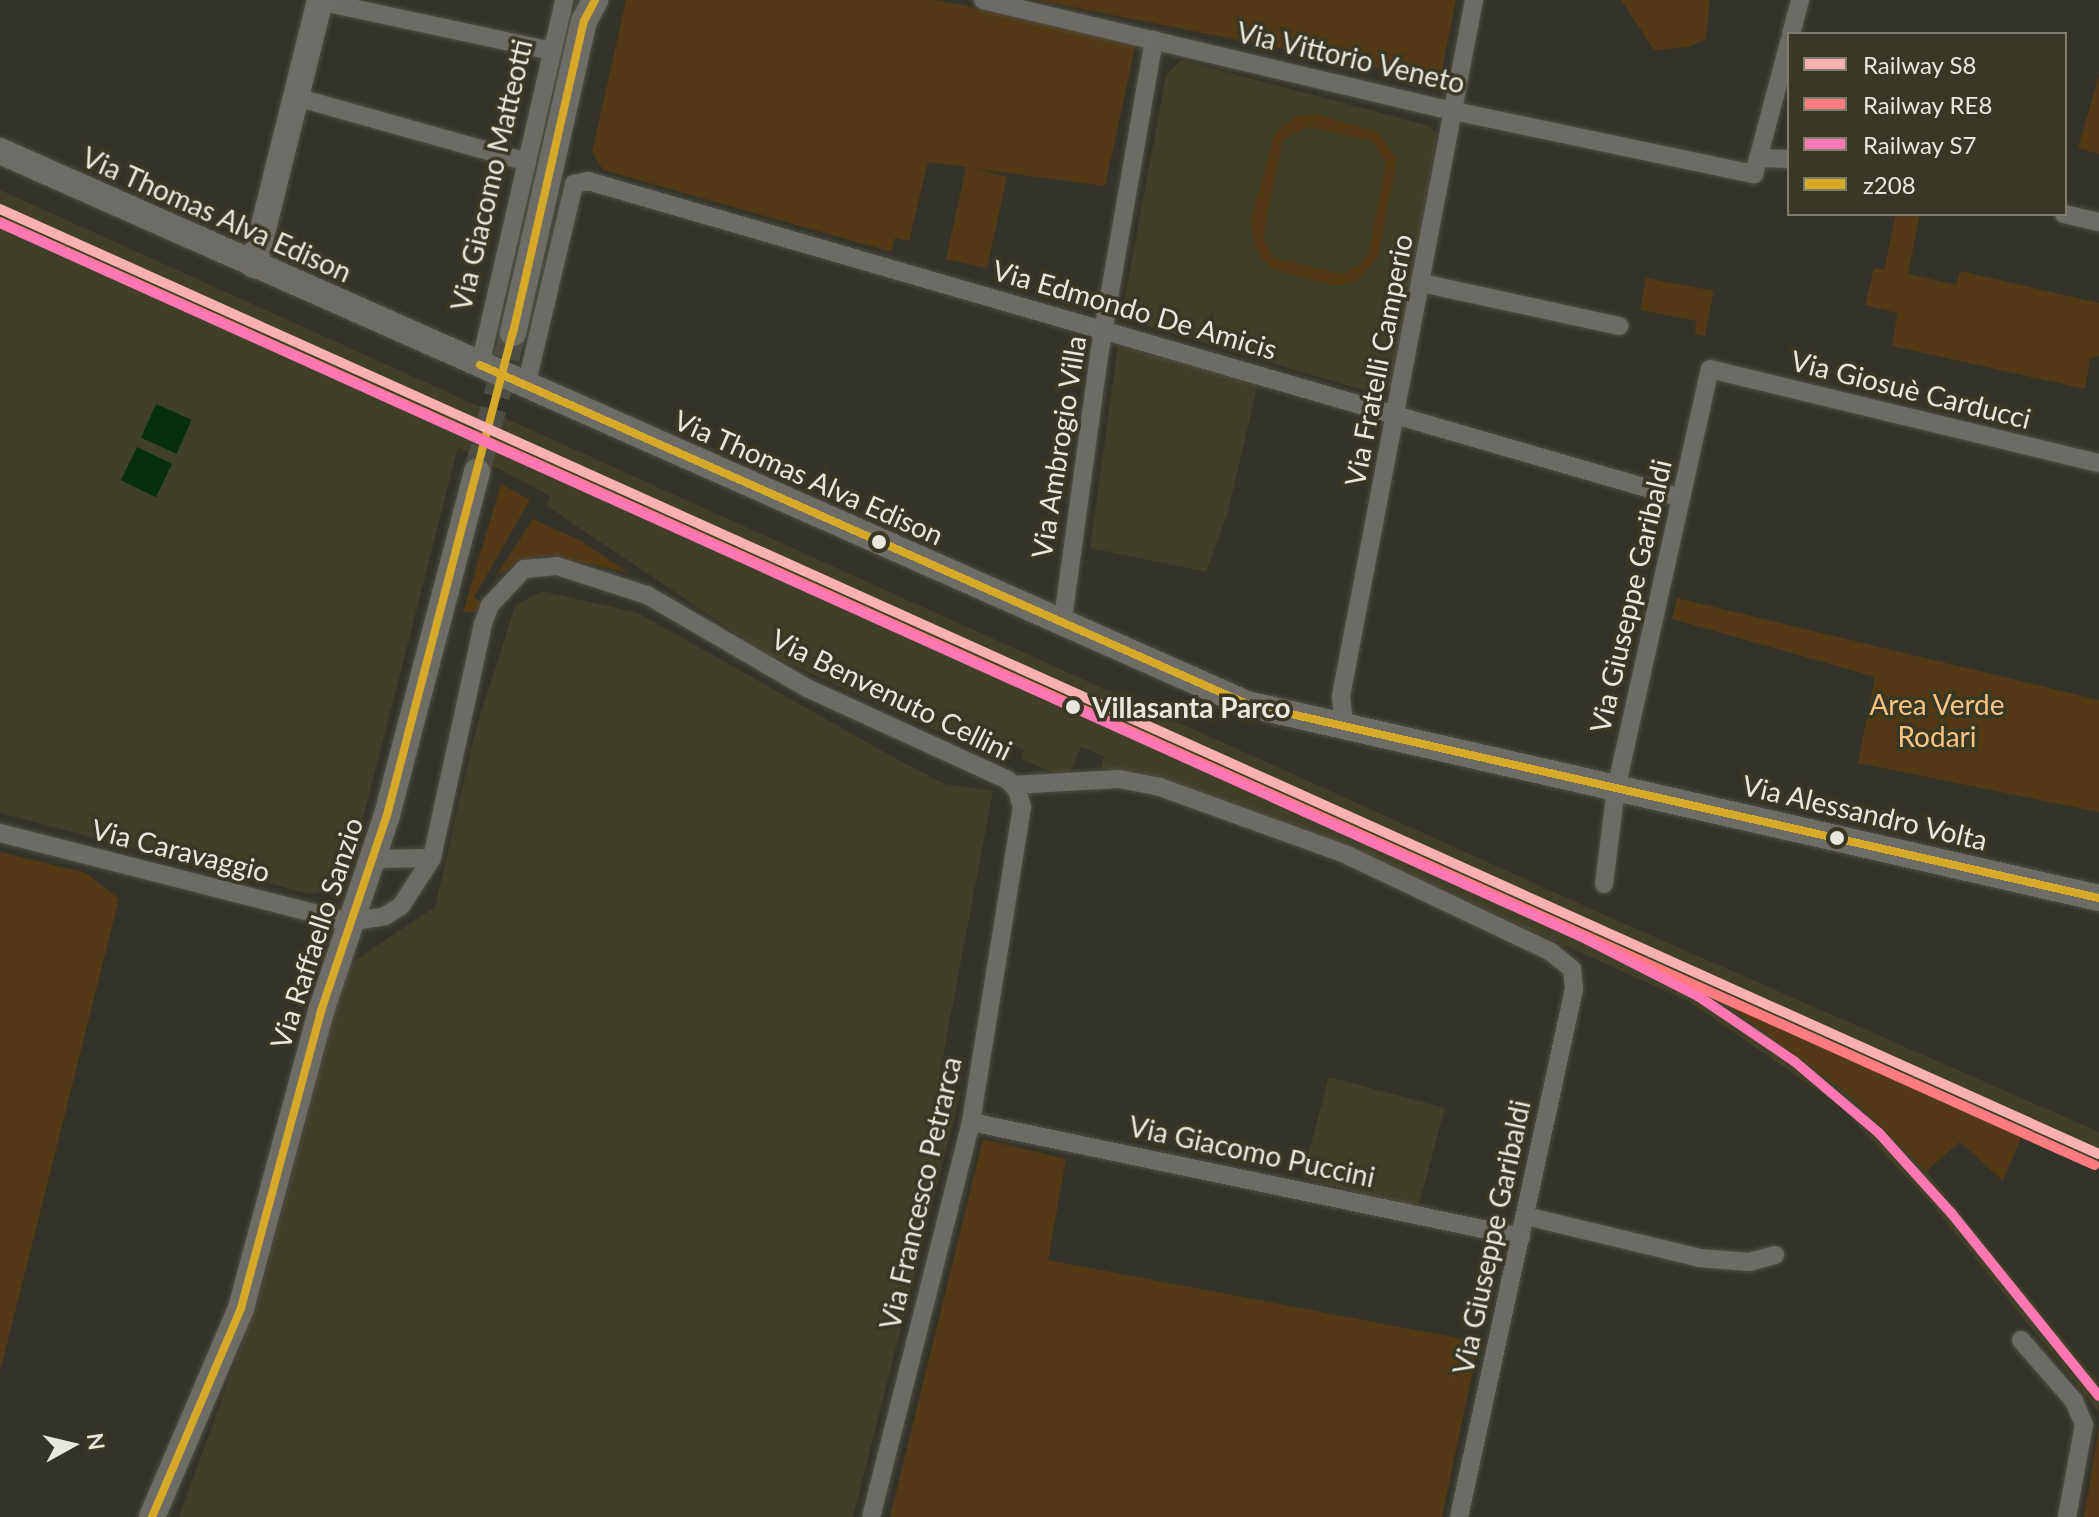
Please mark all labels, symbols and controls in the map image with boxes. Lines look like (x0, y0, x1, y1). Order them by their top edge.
street label: Via Vittorio Veneto (1233, 14, 1469, 100)
legend (1787, 32, 2067, 216)
street label: Via Giacomo Matteotti (443, 36, 539, 314)
text: Railway S8 (1863, 50, 1976, 79)
text: Railway RE8 (1863, 90, 1992, 119)
text: Railway S7 (1863, 130, 1976, 159)
street label: Via Thomas Alva Edison (76, 139, 358, 289)
text: z208 (1863, 170, 1916, 199)
street label: Via Fratelli Camperio (1337, 231, 1419, 489)
street label: Via Edmondo De Amicis (988, 252, 1282, 366)
street label: Via Ambrogio Villa (1024, 332, 1092, 562)
street label: Via Giosuè Carducci (1788, 343, 2034, 435)
street label: Via Thomas Alva Edison (668, 402, 950, 552)
street label: Via Giuseppe Garibaldi (1582, 456, 1678, 736)
unlabelled marker (871, 534, 887, 550)
street label: Via Benvenuto Cellini (766, 621, 1018, 767)
park label: Area Verde Rodari (1869, 687, 2005, 753)
place label: Villasanta Parco (1092, 690, 1291, 724)
marker: Villasanta Parco (1061, 695, 1085, 719)
street label: Via Alessandro Volta (1738, 767, 1992, 857)
street label: Via Caravaggio (88, 812, 274, 888)
street label: Via Raffaello Sanzio (263, 813, 369, 1053)
unlabelled marker (1829, 830, 1845, 846)
street label: Via Francesco Petrarca (872, 1053, 968, 1333)
street label: Via Giuseppe Garibaldi (1446, 1097, 1536, 1377)
street label: Via Giacomo Puccini (1126, 1109, 1378, 1193)
north arrow (32, 1405, 112, 1485)
text: N (82, 1431, 111, 1452)

